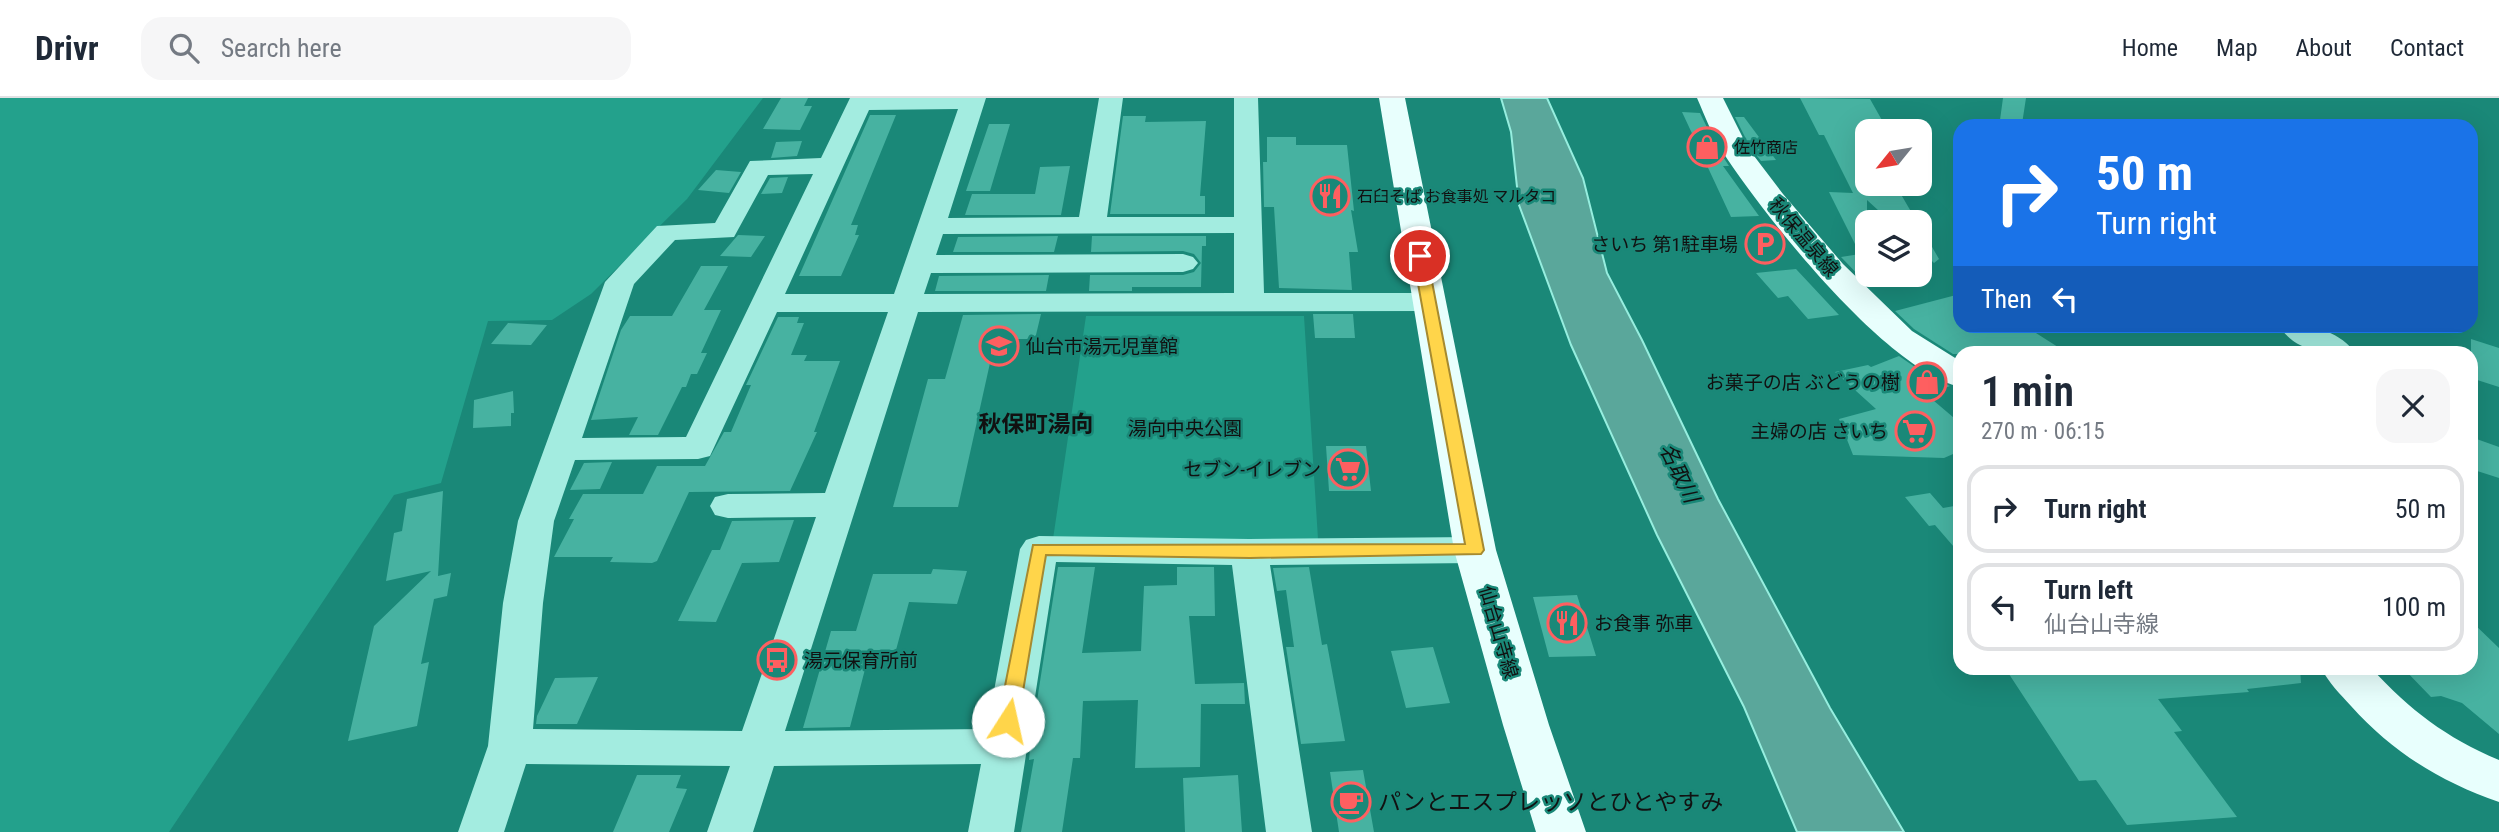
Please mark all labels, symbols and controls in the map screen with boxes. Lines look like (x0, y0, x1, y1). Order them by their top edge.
search box (141, 17, 631, 80)
text: Drivr (35, 29, 99, 68)
icon: search (165, 29, 203, 67)
text: Search here (221, 33, 342, 63)
text: Home (2122, 34, 2178, 62)
text: Map (2216, 34, 2258, 62)
text: About (2296, 34, 2352, 62)
text: Contact (2390, 34, 2464, 62)
north arrow (1855, 119, 1932, 196)
map controls (1855, 119, 1932, 287)
shop icon: 佐竹商店 (1686, 126, 1728, 168)
place label: 佐竹商店 (1734, 138, 1798, 157)
text: 50 m (2096, 145, 2193, 202)
icon: right (1981, 147, 2072, 238)
restaurant icon: 石臼そば お食事処 マルタコ (1309, 175, 1351, 217)
place label: 石臼そば お食事処 マルタコ (1357, 187, 1556, 206)
street label: 秋保温泉線 (1764, 194, 1843, 281)
text: Turn right (2096, 204, 2217, 242)
button: layers (1855, 210, 1932, 287)
parking icon: さいち 第1駐車場 (1744, 223, 1786, 265)
pin (1390, 226, 1450, 286)
place label: さいち 第1駐車場 (1591, 233, 1738, 256)
icon: arrive (1401, 237, 1439, 275)
icon: left (2046, 280, 2084, 318)
text: Then (1981, 284, 2032, 314)
school or university icon: 仙台市湯元児童館 (978, 325, 1020, 367)
place label: 仙台市湯元児童館 (1026, 335, 1178, 358)
shop icon: お菓子の店 ぶどうの樹 (1906, 361, 1948, 403)
text: 1 min (1981, 367, 2074, 416)
button: close (2376, 369, 2450, 443)
place label: お菓子の店 ぶどうの樹 (1706, 371, 1900, 394)
supermarket icon: 主婦の店 さいち (1894, 410, 1936, 452)
district label: 秋保町湯向 (979, 411, 1094, 438)
park label: 湯向中央公園 (1128, 417, 1242, 440)
text: 270 m · 06:15 (1981, 418, 2105, 445)
place label: 主婦の店 さいち (1751, 420, 1888, 443)
water label: 名取川 (1654, 439, 1704, 508)
supermarket icon: セブン-イレブン (1327, 448, 1369, 490)
place label: セブン-イレブン (1183, 458, 1321, 481)
icon: right (1985, 490, 2023, 528)
text: Turn right (2044, 494, 2146, 524)
text: 50 m (2395, 494, 2446, 524)
text: Turn left (2044, 575, 2133, 605)
street label: 仙台山寺線 (1474, 583, 1523, 681)
icon: left (1985, 588, 2023, 626)
text: 100 m (2382, 592, 2446, 622)
restaurant icon: お食事 弥車 (1546, 602, 1588, 644)
text: 仙台山寺線 (2044, 611, 2159, 638)
place label: お食事 弥車 (1594, 612, 1693, 635)
bus stop icon: 湯元保育所前 (756, 639, 798, 681)
place label: 湯元保育所前 (804, 649, 918, 672)
position arrow (971, 684, 1045, 758)
cafe icon: パンとエスプレッソとひとやすみ (1330, 781, 1372, 823)
place label: パンとエスプレッソとひとやすみ (1378, 789, 1723, 816)

